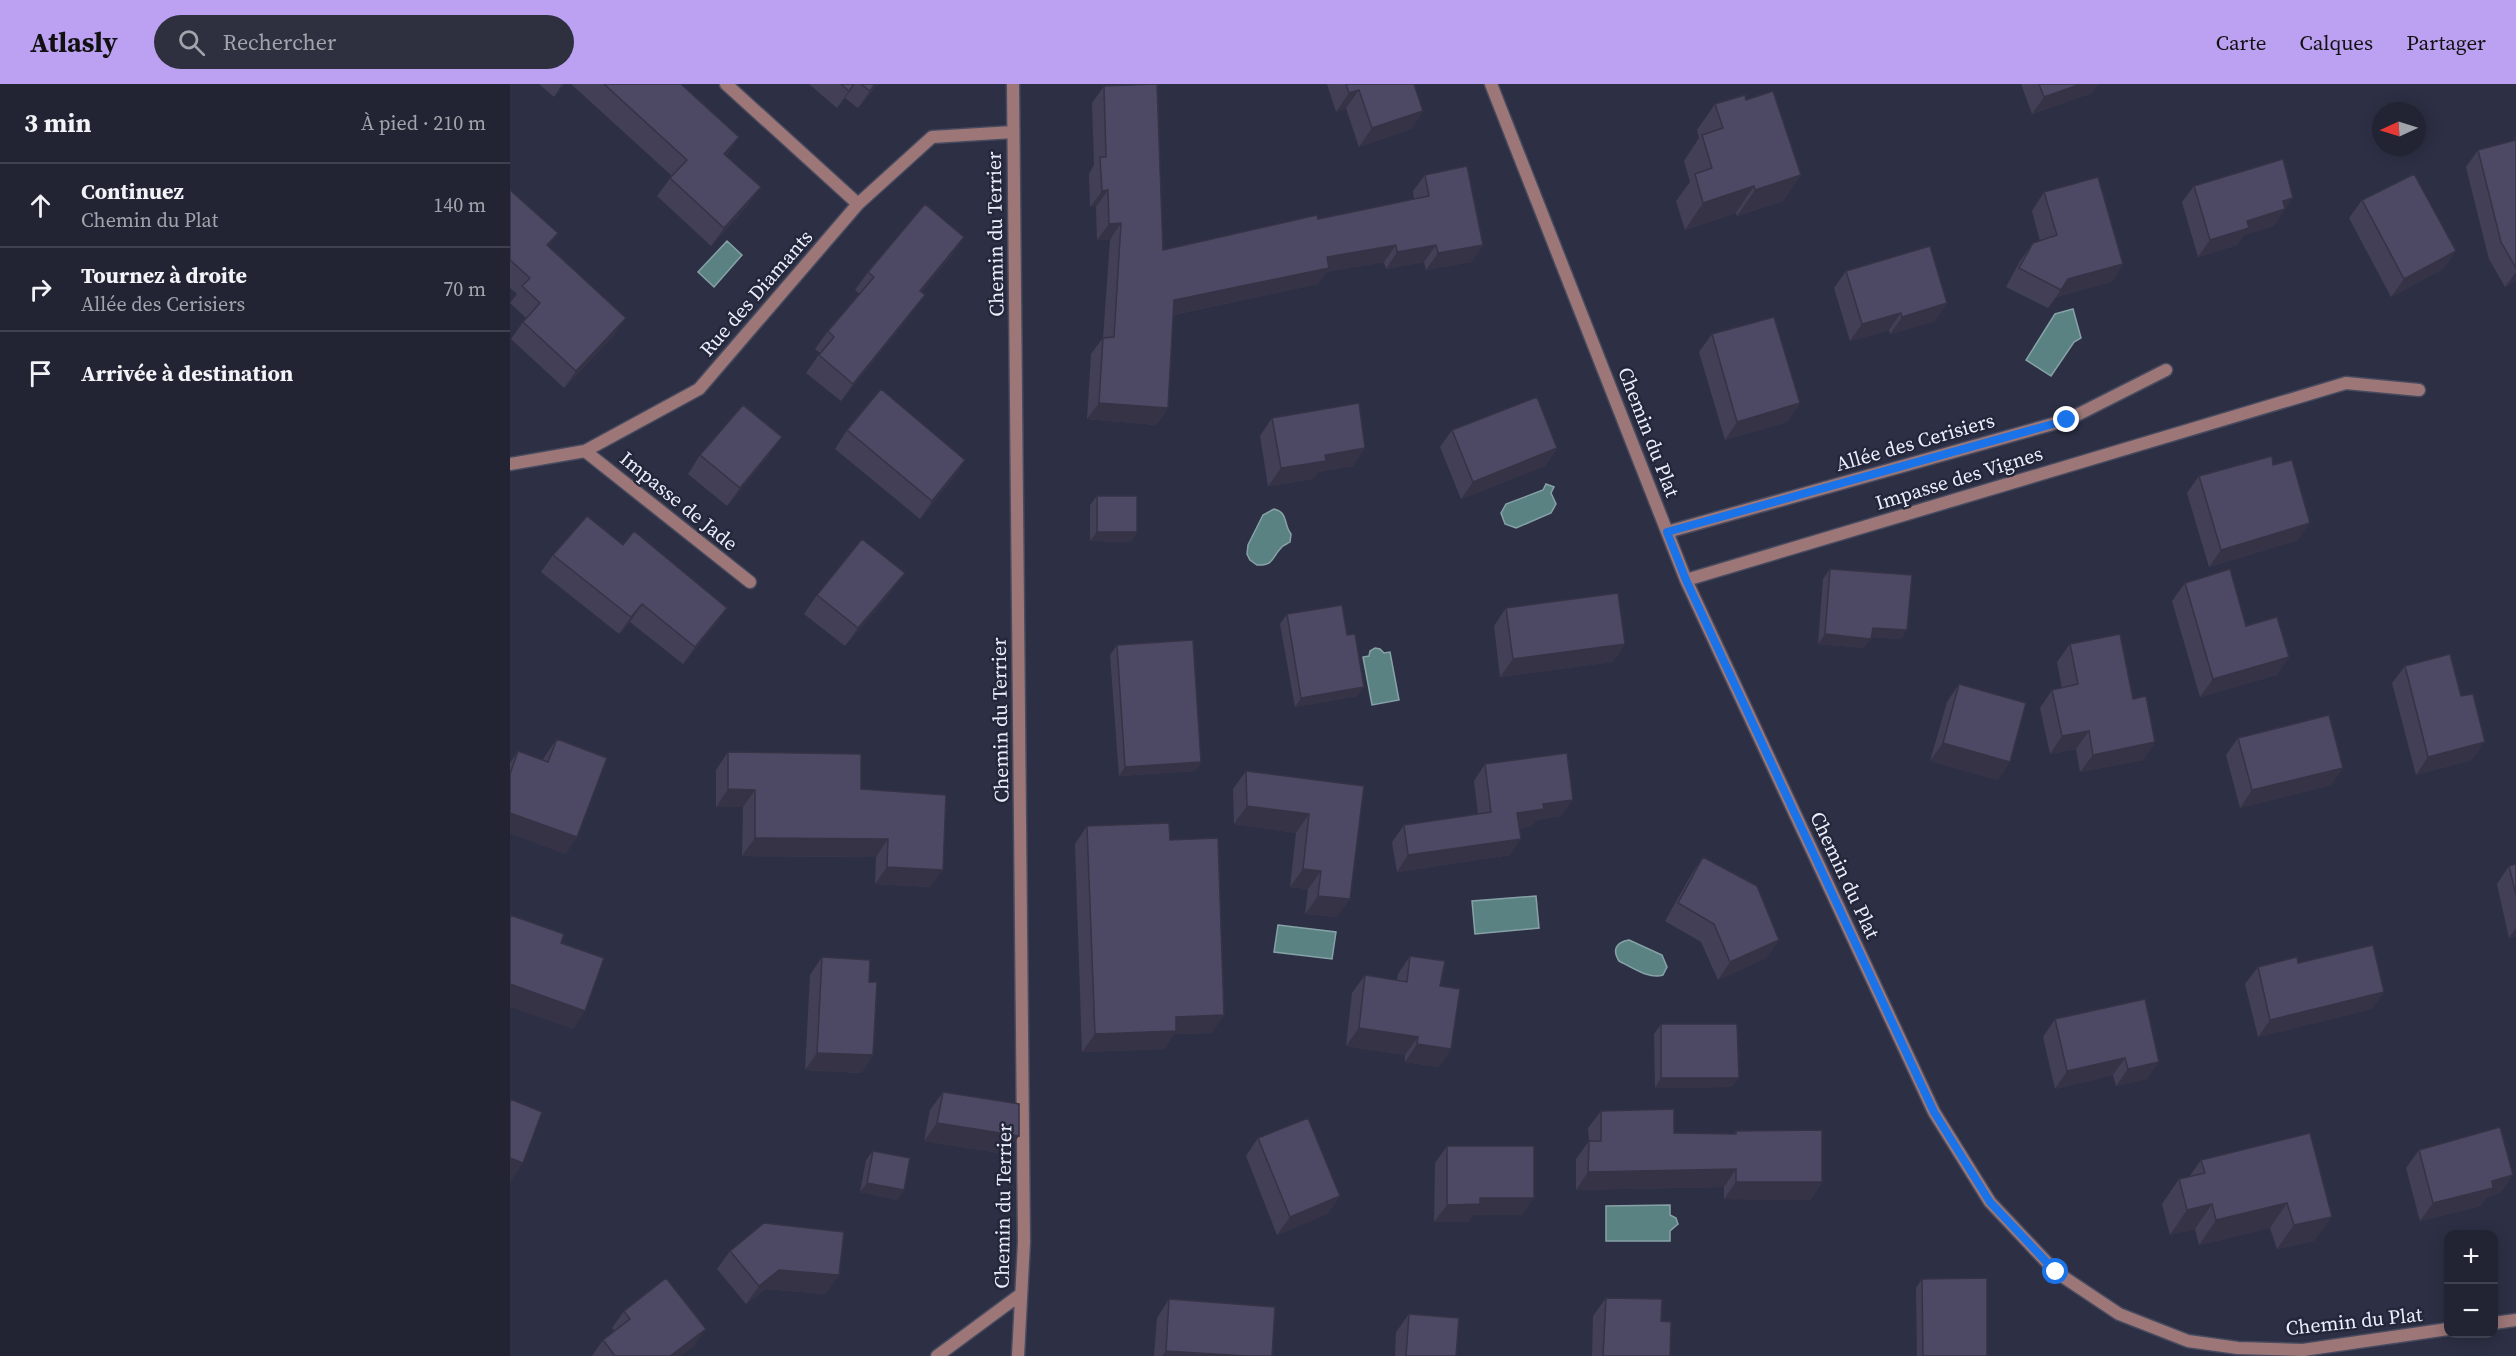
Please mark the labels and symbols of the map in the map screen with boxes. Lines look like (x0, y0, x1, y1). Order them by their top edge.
north arrow (2372, 102, 2426, 156)
street label: Chemin du Terrier (980, 151, 1010, 317)
street label: Rue des Diamants (693, 224, 819, 362)
street label: Chemin du Plat (1611, 363, 1687, 502)
street label: Allée des Cerisiers (1832, 406, 1998, 478)
route end (2053, 406, 2079, 432)
street label: Impasse des Vignes (1872, 439, 2046, 517)
street label: Impasse de Jade (614, 445, 744, 557)
street label: Chemin du Terrier (985, 637, 1015, 803)
street label: Chemin du Plat (1803, 807, 1887, 944)
street label: Chemin du Terrier (988, 1123, 1018, 1289)
route start (2042, 1258, 2068, 1284)
street label: Chemin du Plat (2284, 1300, 2424, 1342)

